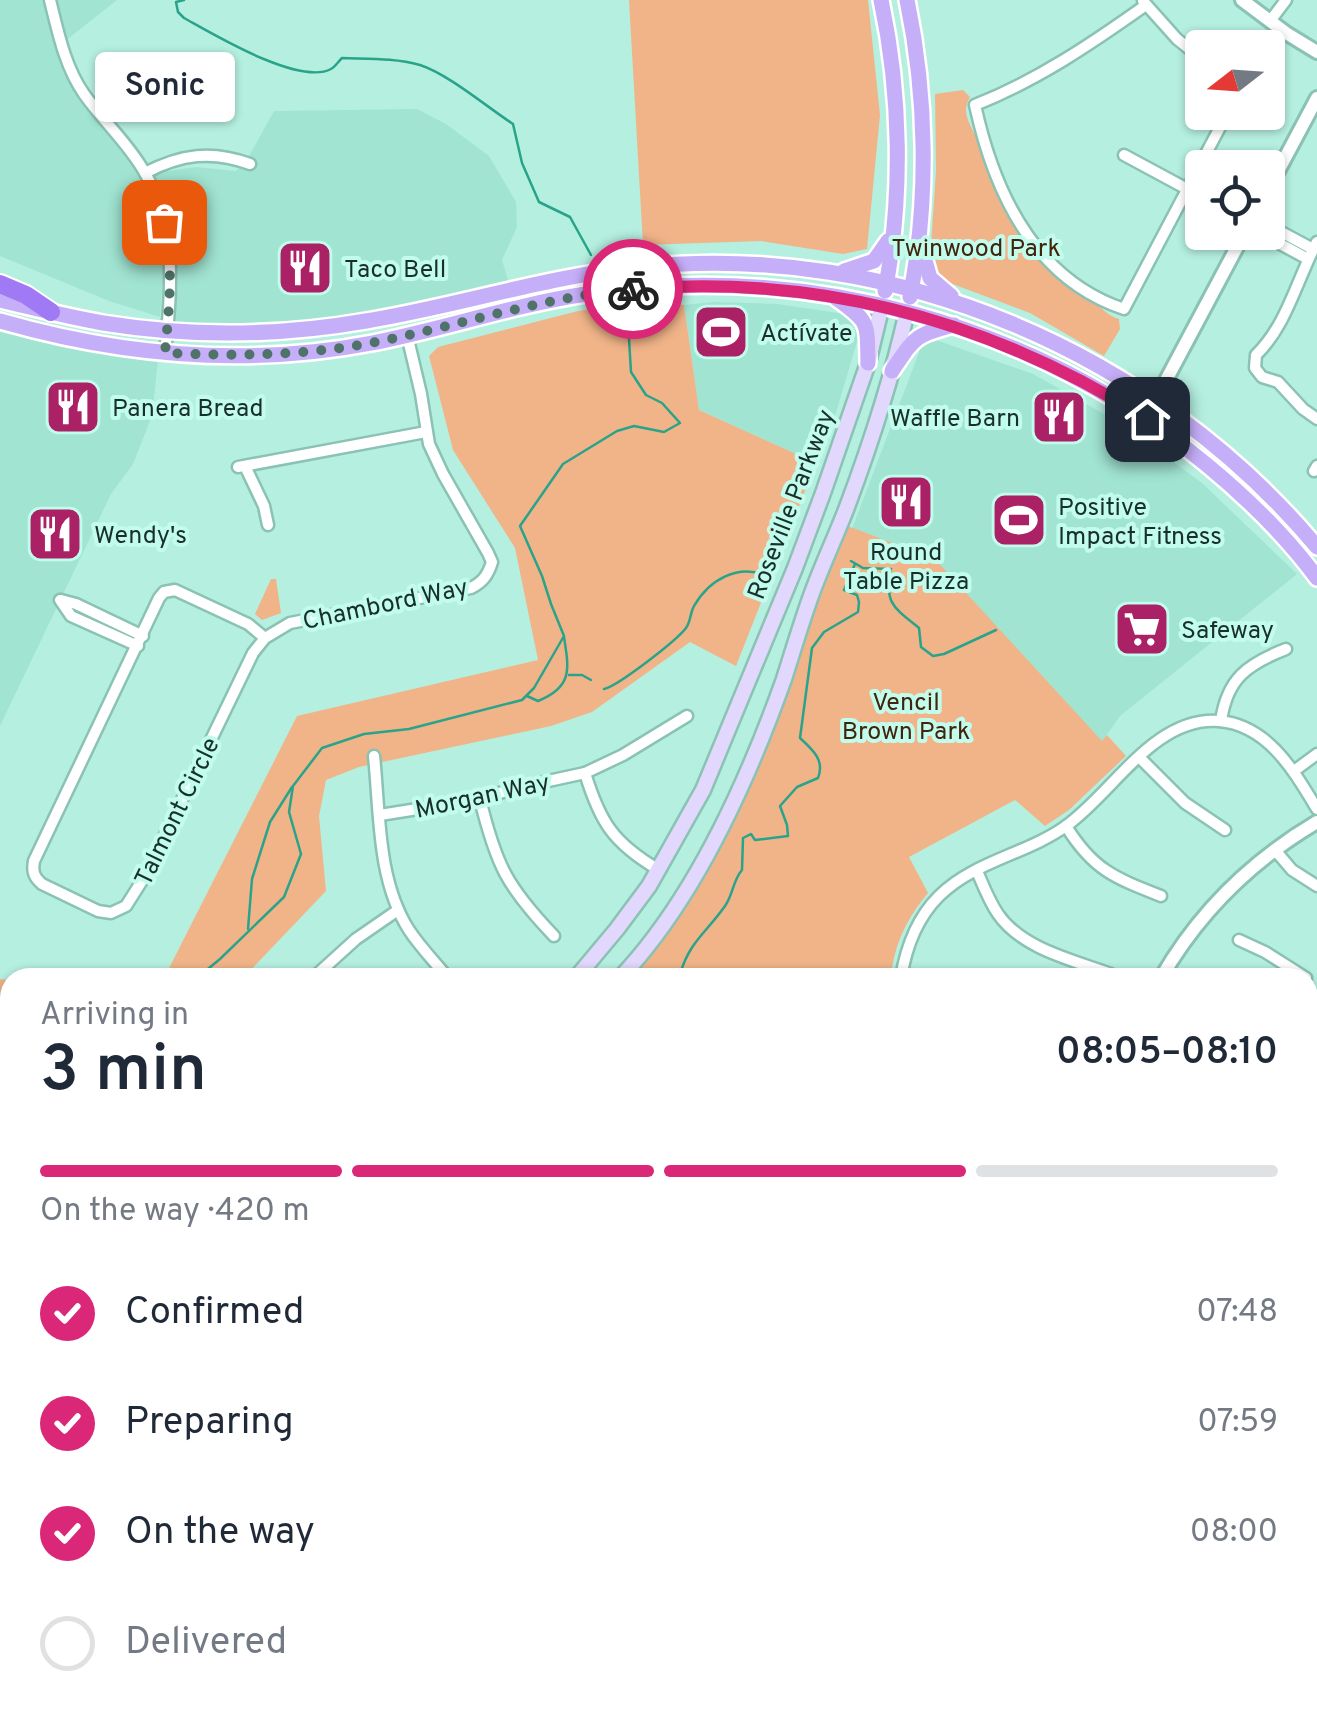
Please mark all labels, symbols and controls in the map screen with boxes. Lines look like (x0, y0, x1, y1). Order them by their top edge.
north arrow (1185, 30, 1285, 130)
map controls (1185, 30, 1285, 250)
callout: Sonic (94, 52, 234, 122)
text: Sonic (125, 67, 205, 107)
button: locate (1185, 150, 1285, 250)
pin (122, 180, 207, 265)
icon: bag (137, 195, 192, 250)
park label: Twinwood Park (891, 234, 1061, 266)
restaurant icon: Taco Bell (275, 238, 335, 298)
courier (583, 239, 683, 339)
place label: Taco Bell (344, 255, 446, 287)
icon: bike (606, 262, 661, 317)
sports icon: Actívate (691, 302, 751, 362)
place label: Actívate (760, 319, 853, 351)
restaurant icon: Panera Bread (43, 377, 103, 437)
pin (1105, 377, 1190, 462)
restaurant icon: Waffle Barn (1029, 387, 1089, 447)
icon: home (1120, 392, 1175, 447)
place label: Panera Bread (112, 394, 264, 426)
place label: Waffle Barn (890, 404, 1020, 436)
street label: Roseville Parkway (742, 406, 844, 605)
restaurant icon: Round Table Pizza (876, 472, 936, 532)
sports icon: Positive Impact Fitness (989, 490, 1049, 550)
place label: Positive Impact Fitness (1058, 493, 1222, 554)
restaurant icon: Wendy's (25, 504, 85, 564)
place label: Wendy's (94, 521, 187, 553)
place label: Round Table Pizza (843, 538, 969, 599)
street label: Chambord Way (300, 573, 471, 639)
supermarket icon: Safeway (1112, 599, 1172, 659)
place label: Safeway (1181, 616, 1274, 648)
park label: Vencil Brown Park (842, 688, 970, 749)
street label: Talmont Circle (129, 733, 228, 892)
street label: Morgan Way (412, 768, 553, 828)
text: Arriving in (40, 996, 189, 1036)
text: 08:05–08:10 (1056, 1029, 1278, 1078)
text: 3 min (40, 1032, 207, 1114)
text: On the way · 420 m (40, 1192, 310, 1232)
icon: check (40, 1286, 95, 1341)
text: Confirmed (125, 1289, 304, 1338)
text: 07:48 (1196, 1293, 1278, 1333)
icon: check (40, 1396, 95, 1451)
text: Preparing (125, 1399, 294, 1448)
text: 07:59 (1197, 1403, 1278, 1443)
icon: check (40, 1506, 95, 1561)
text: On the way (125, 1509, 315, 1558)
text: 08:00 (1190, 1513, 1278, 1553)
text: Delivered (125, 1619, 287, 1668)

